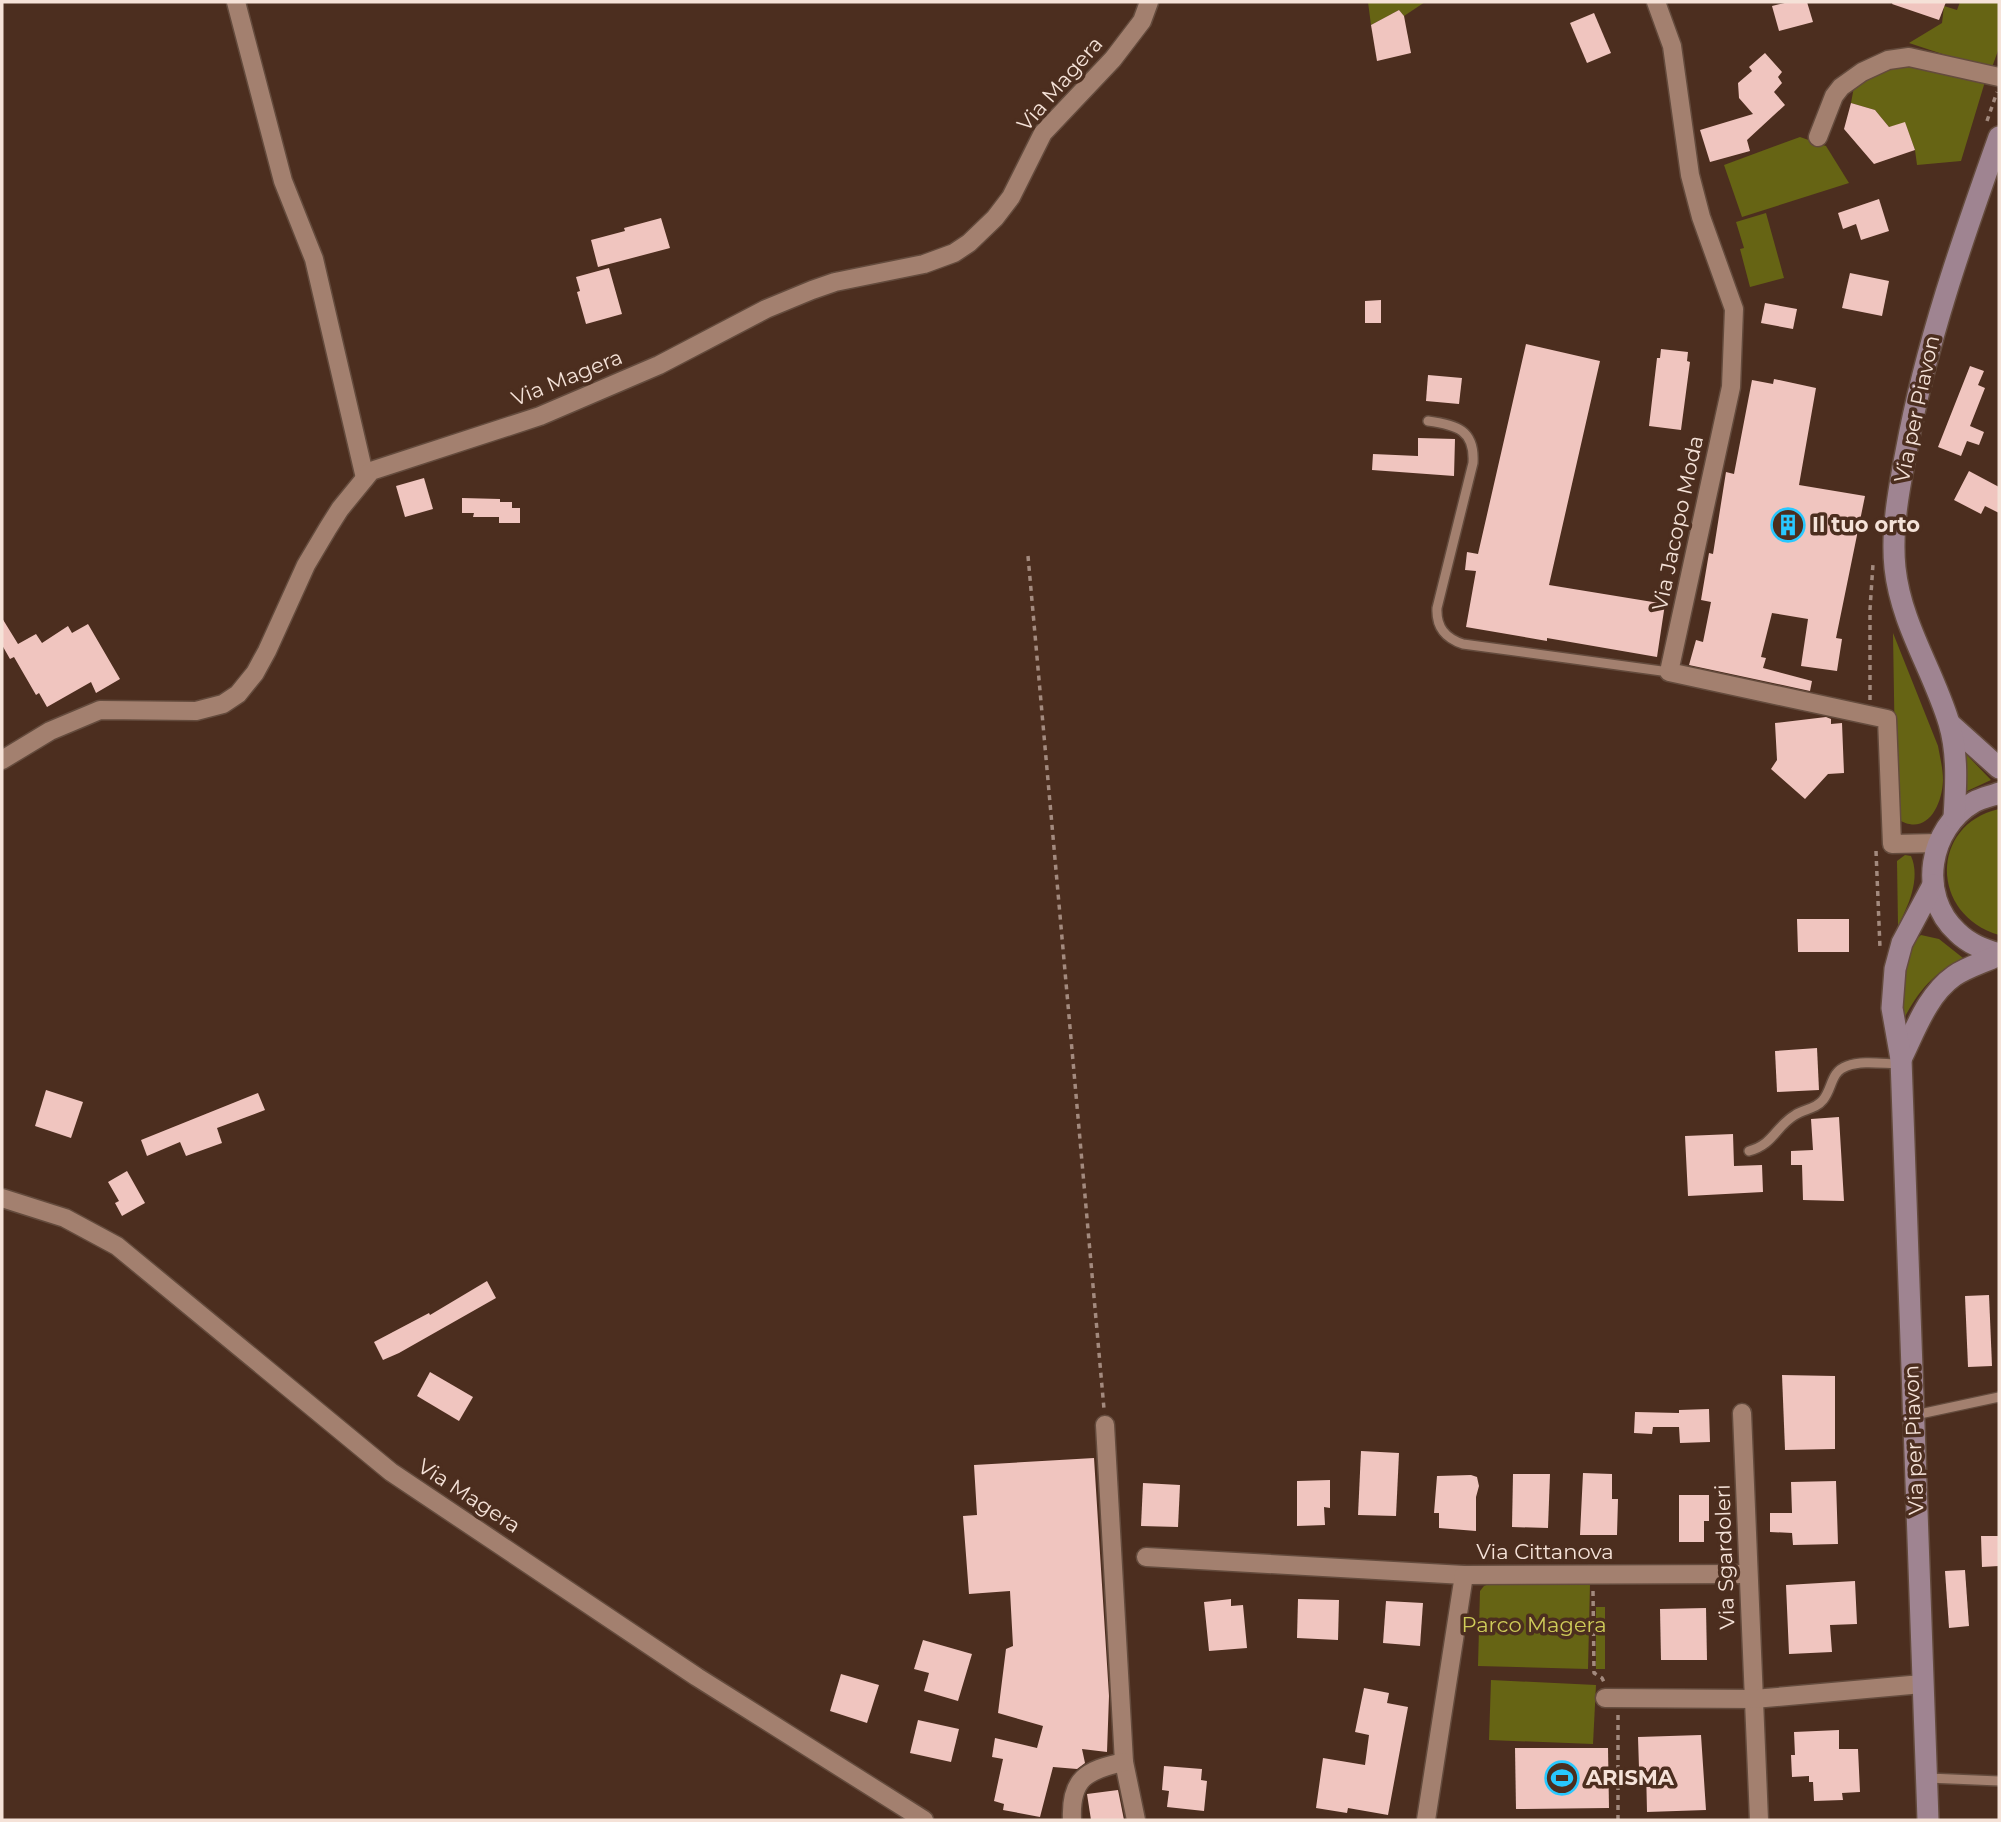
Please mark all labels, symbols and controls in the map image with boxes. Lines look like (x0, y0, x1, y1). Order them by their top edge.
street label: Via Magera (1012, 31, 1108, 136)
street label: Via per Piavon (1889, 333, 1944, 485)
street label: Via Magera (508, 344, 626, 411)
street label: Via Jacopo Moda (1647, 433, 1708, 613)
building icon: Il tuo orto (1769, 506, 1807, 544)
place label: Il tuo orto (1812, 512, 1920, 537)
street label: Via per Piavon (1898, 1365, 1929, 1515)
street label: Via Magera (413, 1453, 525, 1538)
street label: Via Sgardoleri (1709, 1484, 1740, 1630)
street label: Via Cittanova (1476, 1539, 1614, 1564)
park label: Parco Magera (1461, 1612, 1607, 1637)
sports icon: ARISMA (1543, 1759, 1581, 1797)
place label: ARISMA (1585, 1765, 1675, 1790)

